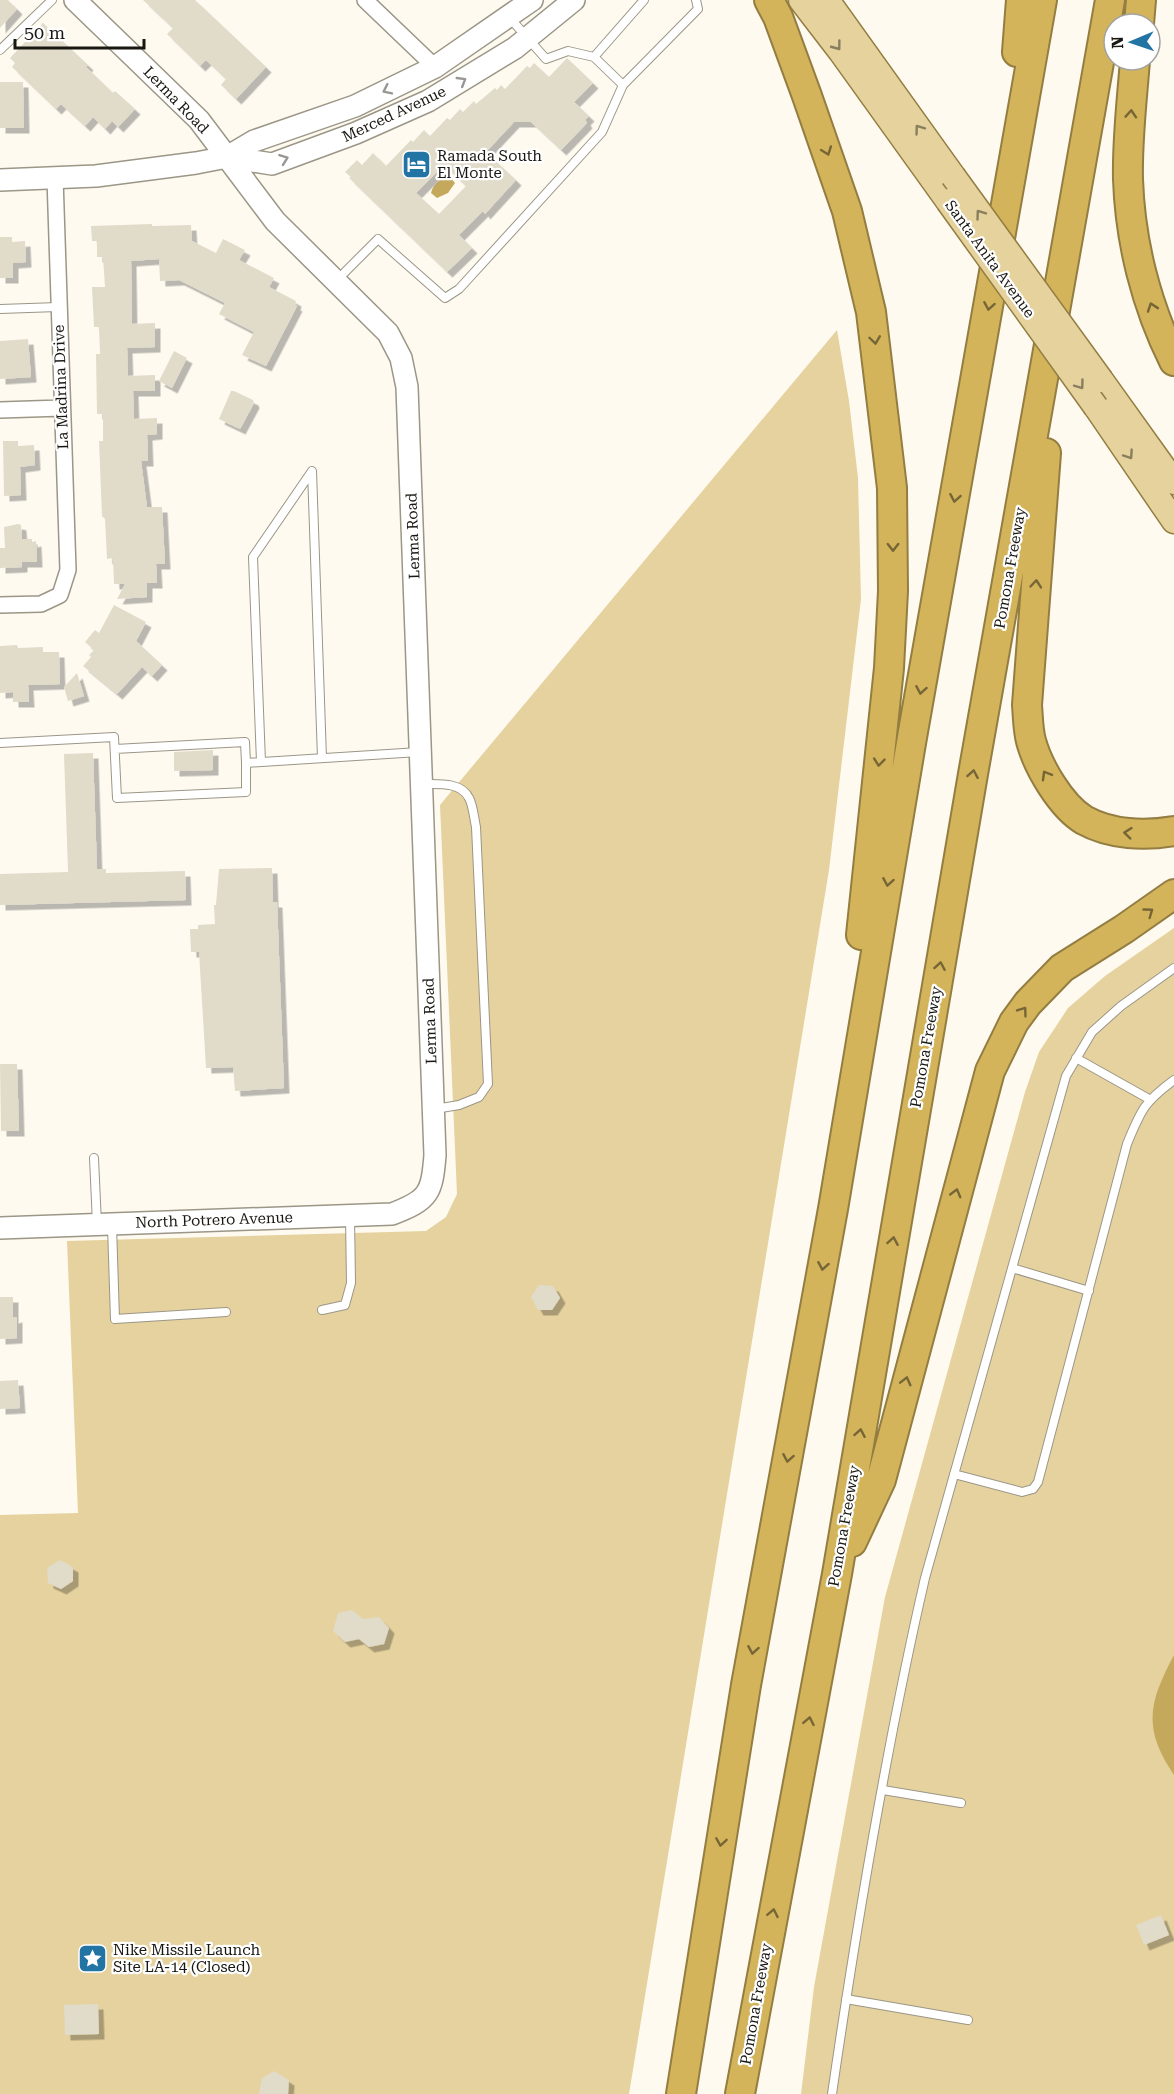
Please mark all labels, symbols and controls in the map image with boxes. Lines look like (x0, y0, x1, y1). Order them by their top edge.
scale bar (15, 12, 144, 50)
north arrow (1102, 12, 1162, 72)
text: 50 m (24, 22, 65, 43)
text: N (1108, 36, 1127, 49)
one-way arrow (829, 40, 840, 51)
street label: Lerma Road (140, 63, 213, 138)
one-way arrow (456, 77, 466, 88)
street label: Merced Avenue (339, 82, 449, 146)
one-way arrow (383, 82, 394, 94)
one-way arrow (1124, 110, 1137, 119)
one-way arrow (915, 124, 926, 135)
one-way arrow (820, 145, 833, 156)
place label: Ramada South El Monte (437, 147, 542, 182)
hotel icon: Ramada South El Monte (400, 149, 432, 181)
one-way arrow (278, 154, 289, 167)
street label: Santa Anita Avenue (941, 197, 1039, 321)
one-way arrow (976, 209, 987, 220)
one-way arrow (983, 301, 996, 311)
one-way arrow (1146, 302, 1159, 313)
street label: La Madrina Drive (50, 324, 72, 450)
one-way arrow (868, 335, 880, 344)
one-way arrow (1073, 378, 1084, 389)
one-way arrow (1122, 449, 1133, 460)
street label: Lerma Road (402, 492, 423, 579)
one-way arrow (949, 493, 962, 503)
street label: Pomona Freeway (990, 506, 1030, 630)
one-way arrow (887, 542, 900, 551)
one-way arrow (1029, 580, 1042, 589)
one-way arrow (915, 685, 928, 695)
one-way arrow (873, 757, 886, 766)
one-way arrow (966, 769, 979, 779)
one-way arrow (1042, 771, 1053, 781)
one-way arrow (1123, 827, 1133, 839)
one-way arrow (882, 877, 895, 887)
one-way arrow (1142, 908, 1153, 919)
one-way arrow (933, 961, 946, 971)
street label: Lerma Road (419, 977, 440, 1064)
street label: Pomona Freeway (906, 985, 946, 1109)
one-way arrow (1015, 1007, 1026, 1018)
one-way arrow (949, 1188, 962, 1198)
street label: North Potrero Avenue (135, 1208, 293, 1232)
one-way arrow (887, 1236, 899, 1246)
one-way arrow (817, 1262, 829, 1271)
one-way arrow (899, 1377, 911, 1387)
one-way arrow (854, 1429, 866, 1438)
one-way arrow (782, 1453, 794, 1463)
street label: Pomona Freeway (824, 1464, 864, 1588)
one-way arrow (747, 1645, 760, 1655)
one-way arrow (802, 1716, 815, 1726)
one-way arrow (716, 1838, 728, 1847)
one-way arrow (766, 1908, 779, 1918)
place label: Nike Missile Launch Site LA-14 (Closed) (113, 1941, 261, 1976)
street label: Pomona Freeway (736, 1942, 776, 2066)
place icon: Nike Missile Launch Site LA-14 (Closed) (76, 1943, 108, 1975)

